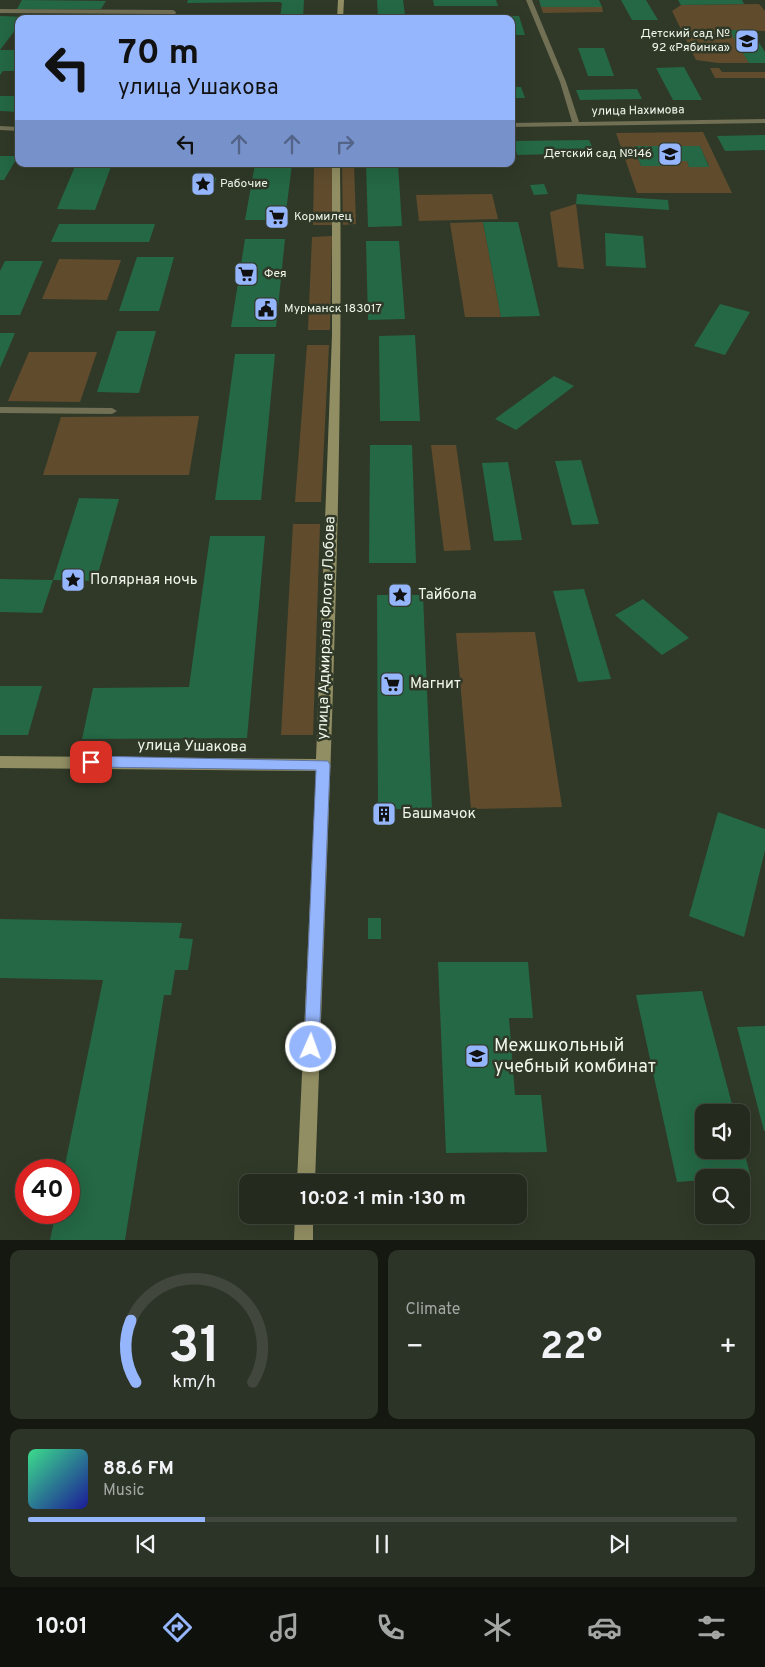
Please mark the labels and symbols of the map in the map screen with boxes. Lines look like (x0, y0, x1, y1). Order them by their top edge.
place label: Детский сад № 92 «Рябинка» (640, 26, 730, 56)
school or university icon: Детский сад № 92 «Рябинка» (734, 28, 760, 54)
street label: улица Нахимова (591, 102, 685, 120)
school or university icon: Детский сад №146 (657, 141, 683, 167)
place label: Детский сад №146 (544, 146, 652, 162)
place icon: Рабочие (190, 171, 216, 197)
place label: Рабочие (220, 176, 268, 192)
supermarket icon: Кормилец (264, 204, 290, 230)
place label: Кормилец (294, 209, 352, 225)
supermarket icon: Фея (233, 261, 259, 287)
place label: Фея (264, 266, 287, 282)
public building icon: Мурманск 183017 (253, 296, 279, 322)
place label: Мурманск 183017 (284, 301, 382, 317)
street label: улица Адмирала Флота Лобова (314, 516, 340, 740)
place icon: Полярная ночь (60, 567, 86, 593)
place label: Полярная ночь (90, 571, 198, 590)
place icon: Тайбола (387, 582, 413, 608)
place label: Тайбола (418, 586, 477, 605)
supermarket icon: Магнит (379, 671, 405, 697)
place label: Магнит (410, 675, 461, 694)
street label: улица Ушакова (137, 737, 247, 757)
pin (70, 741, 112, 783)
building icon: Башмачок (371, 801, 397, 827)
place label: Башмачок (402, 805, 476, 824)
position arrow (284, 1020, 336, 1072)
place label: Межшкольный учебный комбинат (494, 1035, 656, 1079)
school or university icon: Межшкольный учебный комбинат (464, 1043, 490, 1069)
speed limit sign: 40 (15, 1159, 80, 1224)

